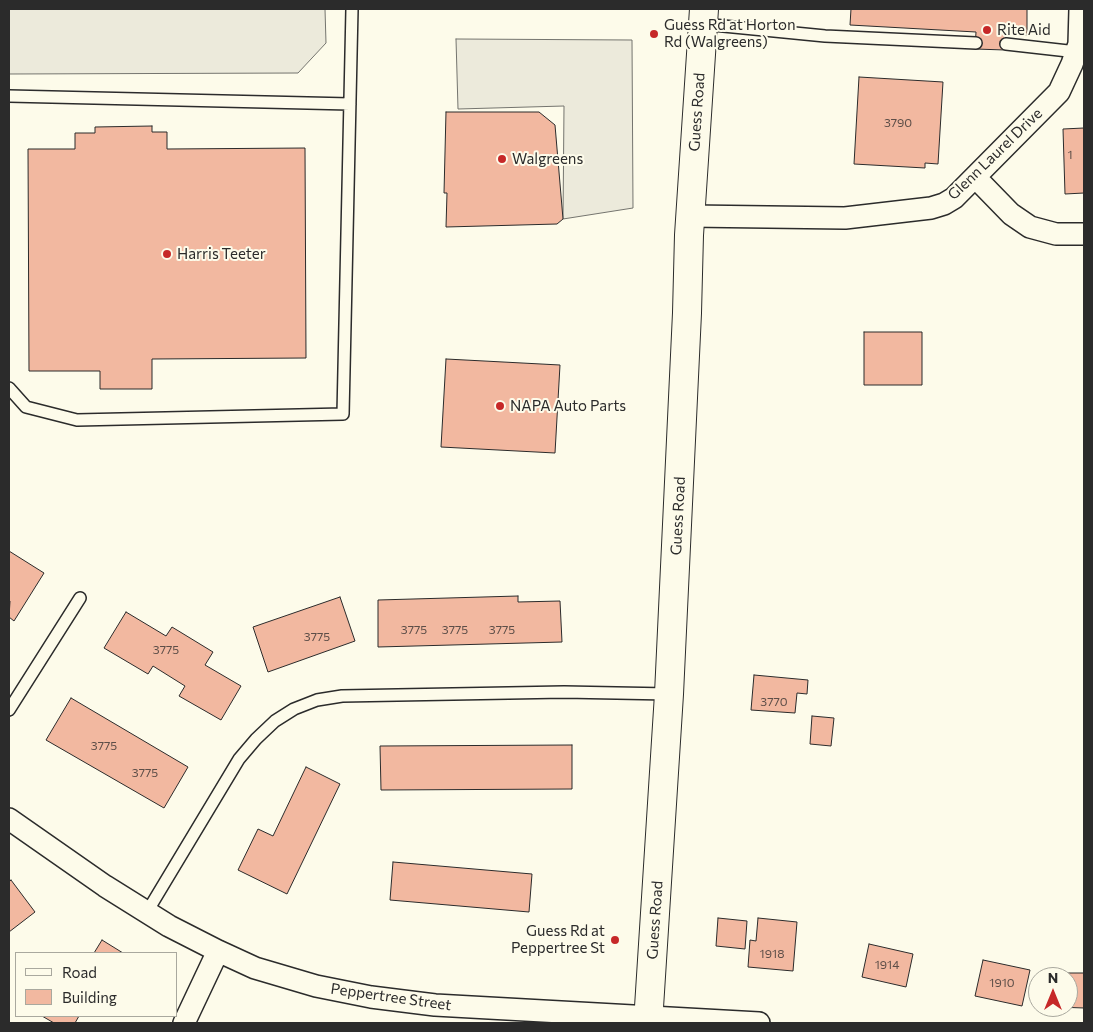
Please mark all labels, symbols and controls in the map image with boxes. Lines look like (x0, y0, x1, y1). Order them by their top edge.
place label: Guess Rd at Horton Rd (Walgreens) (664, 16, 796, 51)
place label: Rite Aid (997, 21, 1051, 39)
marker: Rite Aid (981, 24, 993, 36)
marker: Guess Rd at Horton Rd (Walgreens) (648, 28, 660, 40)
street label: Guess Road (685, 72, 709, 152)
street label: Glenn Laurel Drive (944, 104, 1046, 204)
house number: 3790 (884, 116, 912, 130)
house number: 1 (1067, 148, 1073, 162)
place label: Walgreens (512, 150, 583, 168)
marker: Walgreens (496, 153, 508, 165)
place label: Harris Teeter (177, 245, 266, 263)
marker: Harris Teeter (161, 248, 173, 260)
place label: NAPA Auto Parts (510, 397, 626, 415)
marker: NAPA Auto Parts (494, 400, 506, 412)
street label: Guess Road (667, 476, 689, 556)
house number: 3775 (401, 623, 427, 637)
house number: 3775 (442, 623, 468, 637)
house number: 3775 (489, 623, 515, 637)
house number: 3775 (304, 630, 330, 644)
house number: 3775 (153, 643, 179, 657)
house number: 3770 (760, 695, 788, 709)
house number: 3775 (91, 739, 117, 753)
house number: 3775 (132, 766, 158, 780)
street label: Guess Road (643, 880, 667, 960)
place label: Guess Rd at Peppertree St (511, 922, 605, 957)
marker: Guess Rd at Peppertree St (609, 934, 621, 946)
house number: 1918 (760, 947, 784, 961)
legend (15, 952, 178, 1017)
house number: 1914 (875, 958, 899, 972)
text: Road (62, 963, 97, 981)
north arrow (1028, 967, 1078, 1017)
text: N (1048, 969, 1058, 986)
house number: 1910 (989, 976, 1015, 990)
street label: Peppertree Street (329, 980, 453, 1014)
text: Building (62, 988, 117, 1006)

